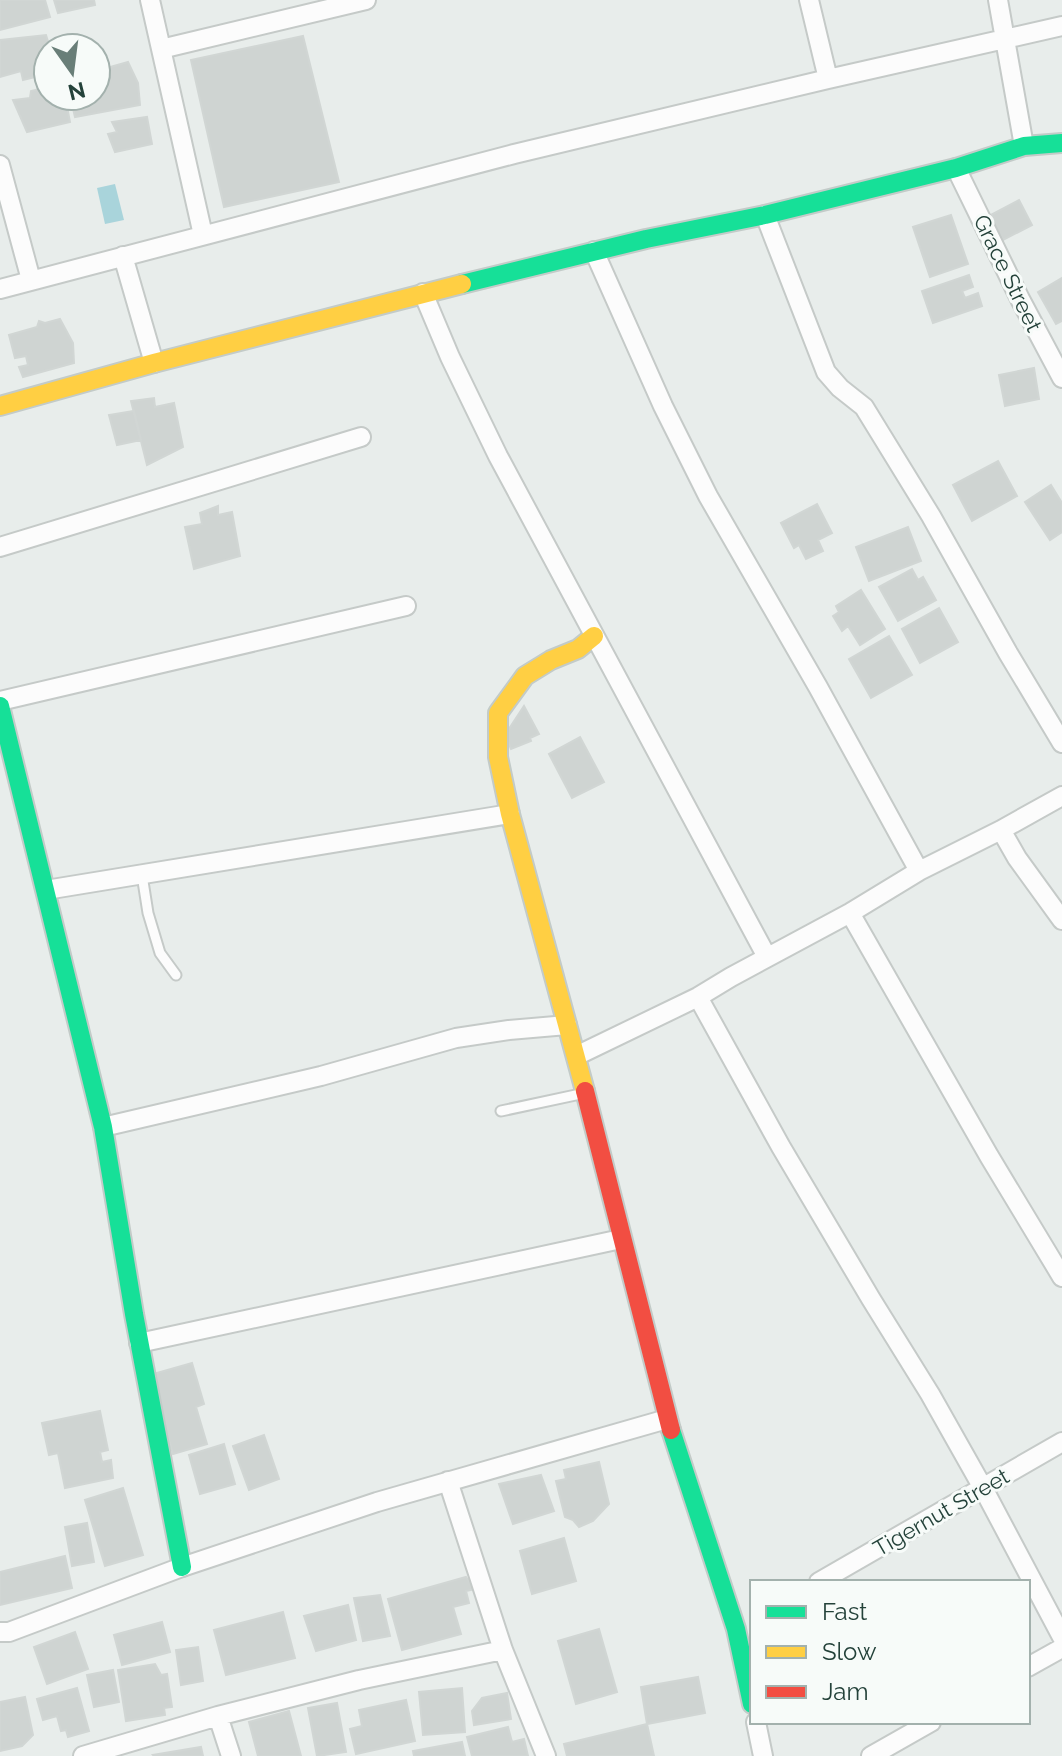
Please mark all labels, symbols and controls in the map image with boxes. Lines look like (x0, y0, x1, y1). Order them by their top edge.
north arrow (32, 32, 112, 112)
text: N (66, 77, 88, 106)
street label: Grace Street (968, 210, 1048, 336)
street label: Tigernut Street (869, 1462, 1014, 1561)
legend (750, 1580, 1030, 1724)
text: Fast (822, 1597, 867, 1626)
text: Slow (822, 1637, 877, 1666)
text: Jam (822, 1677, 868, 1706)

